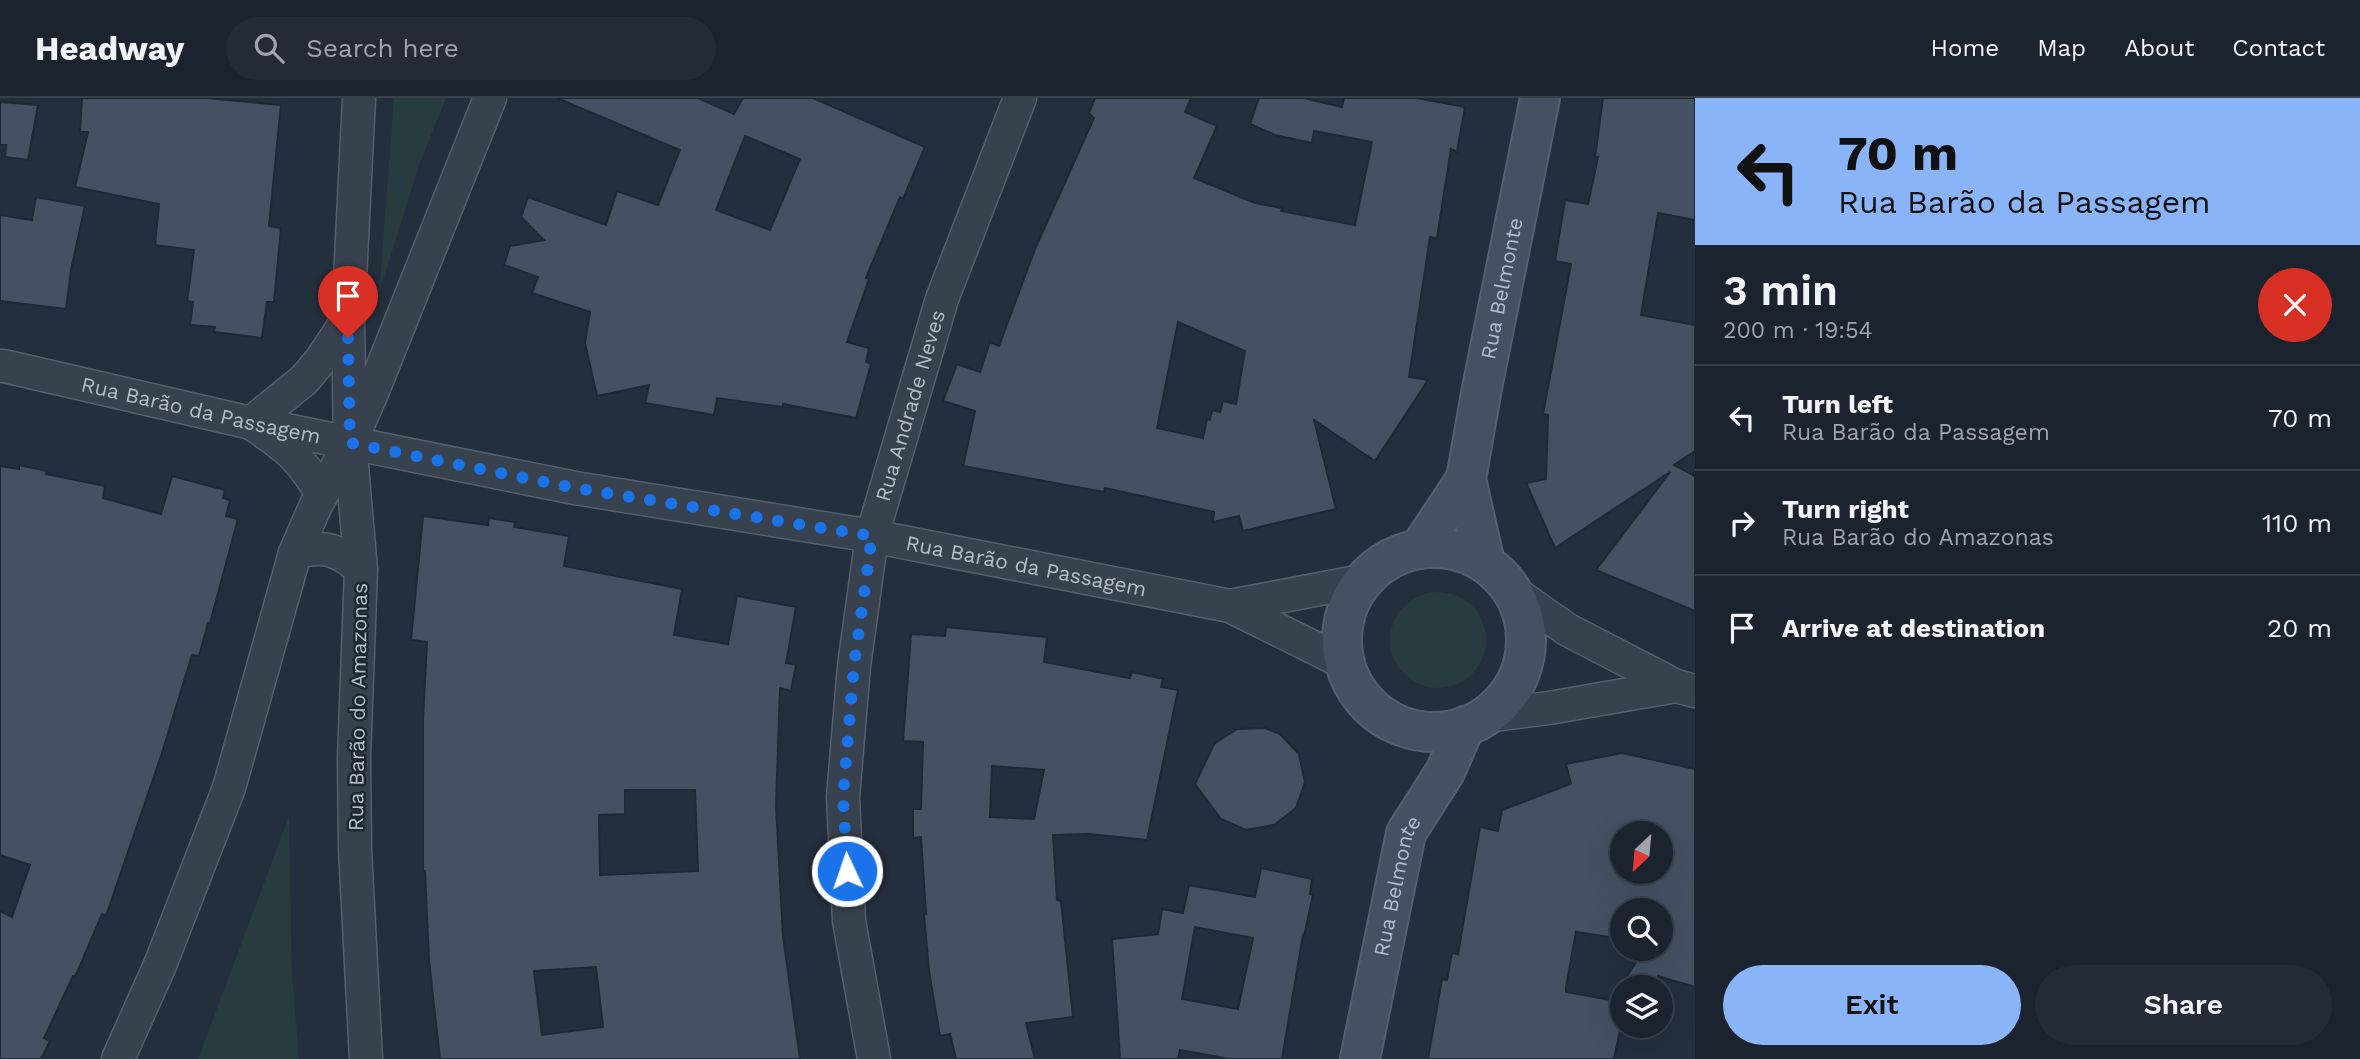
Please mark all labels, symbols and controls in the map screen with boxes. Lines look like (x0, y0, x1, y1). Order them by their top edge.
search box (226, 17, 716, 80)
text: Headway (35, 29, 184, 68)
icon: search (250, 29, 288, 67)
text: Search here (306, 33, 459, 63)
text: Home (1931, 34, 1999, 62)
text: Map (2037, 34, 2086, 62)
text: About (2124, 34, 2194, 62)
text: Contact (2232, 34, 2325, 62)
text: 70 m (1838, 124, 1958, 182)
icon: left (1723, 126, 1814, 217)
text: Rua Barão da Passagem (1838, 183, 2211, 221)
street label: Rua Belmonte (1475, 215, 1528, 361)
pin (318, 266, 378, 338)
text: 3 min (1723, 266, 1838, 315)
button: close (2258, 268, 2332, 342)
icon: arrive (329, 277, 367, 315)
street label: Rua Andrade Neves (870, 307, 950, 504)
text: 200 m · 19:54 (1723, 317, 1873, 344)
street label: Rua Barão da Passagem (79, 371, 323, 449)
text: Turn left (1782, 389, 1893, 419)
icon: left (1723, 399, 1761, 437)
text: 70 m (2268, 403, 2332, 433)
text: Rua Barão da Passagem (1782, 419, 2050, 446)
text: Turn right (1782, 494, 1909, 524)
icon: right (1723, 504, 1761, 542)
text: 110 m (2262, 508, 2332, 538)
text: Rua Barão do Amazonas (1782, 524, 2054, 551)
street label: Rua Barão da Passagem (904, 530, 1149, 601)
street label: Rua Barão do Amazonas (343, 583, 372, 831)
icon: arrive (1723, 609, 1761, 647)
text: Arrive at destination (1782, 613, 2045, 643)
text: 20 m (2267, 613, 2332, 643)
street label: Rua Belmonte (1368, 811, 1426, 958)
north arrow (1610, 821, 1673, 884)
map controls (1610, 821, 1673, 1038)
position arrow (810, 834, 884, 908)
button: search (1610, 898, 1673, 961)
button: Exit (1723, 965, 2021, 1045)
button: Share (2035, 965, 2332, 1045)
button: layers (1610, 975, 1673, 1038)

